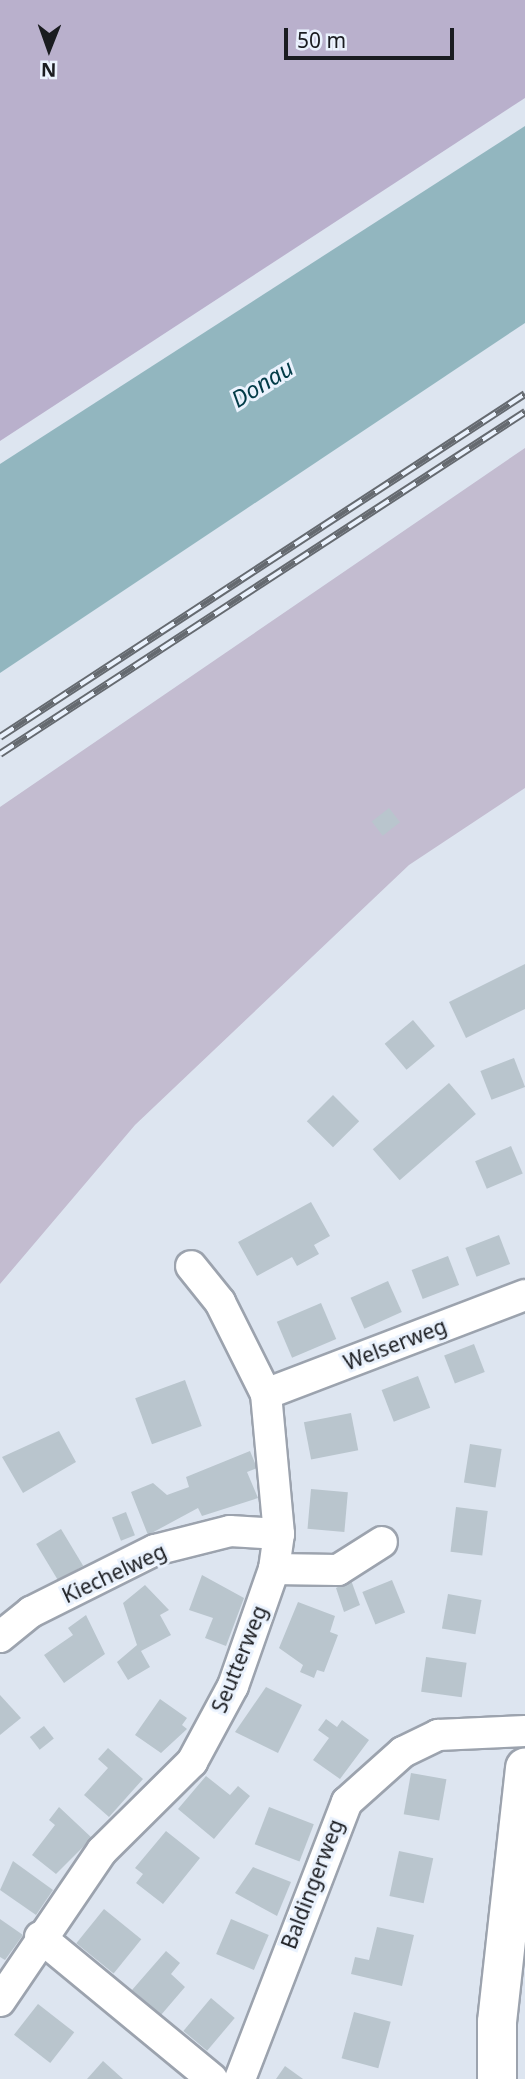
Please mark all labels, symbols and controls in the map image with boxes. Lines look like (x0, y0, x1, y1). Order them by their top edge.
north arrow (14, 14, 84, 84)
scale bar (287, 14, 457, 58)
text: 50 m (297, 26, 346, 54)
text: N (41, 57, 57, 83)
water label: Donau (226, 353, 298, 413)
street label: Welserweg (340, 1313, 450, 1375)
street label: Kiechelweg (58, 1538, 170, 1608)
street label: Seutterweg (206, 1602, 272, 1716)
street label: Baldingerweg (276, 1816, 348, 1952)

